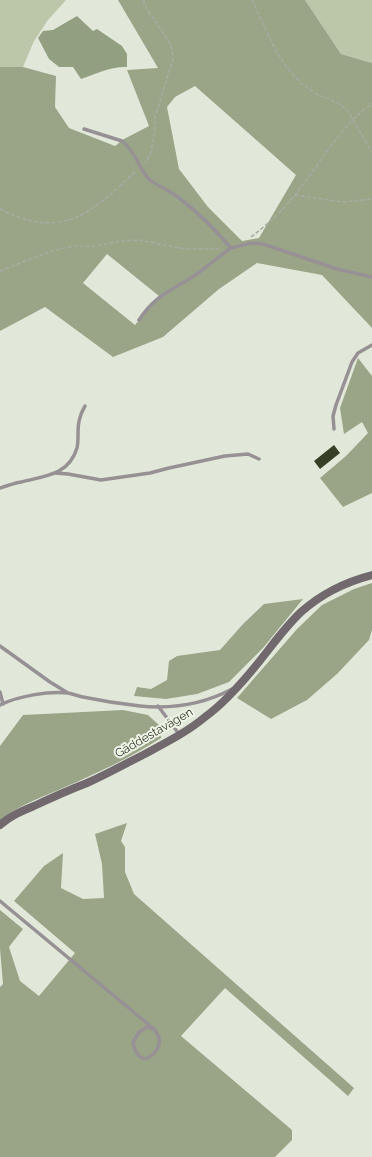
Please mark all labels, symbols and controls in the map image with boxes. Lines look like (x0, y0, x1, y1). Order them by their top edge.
street label: Gäddestavägen (113, 705, 195, 761)

